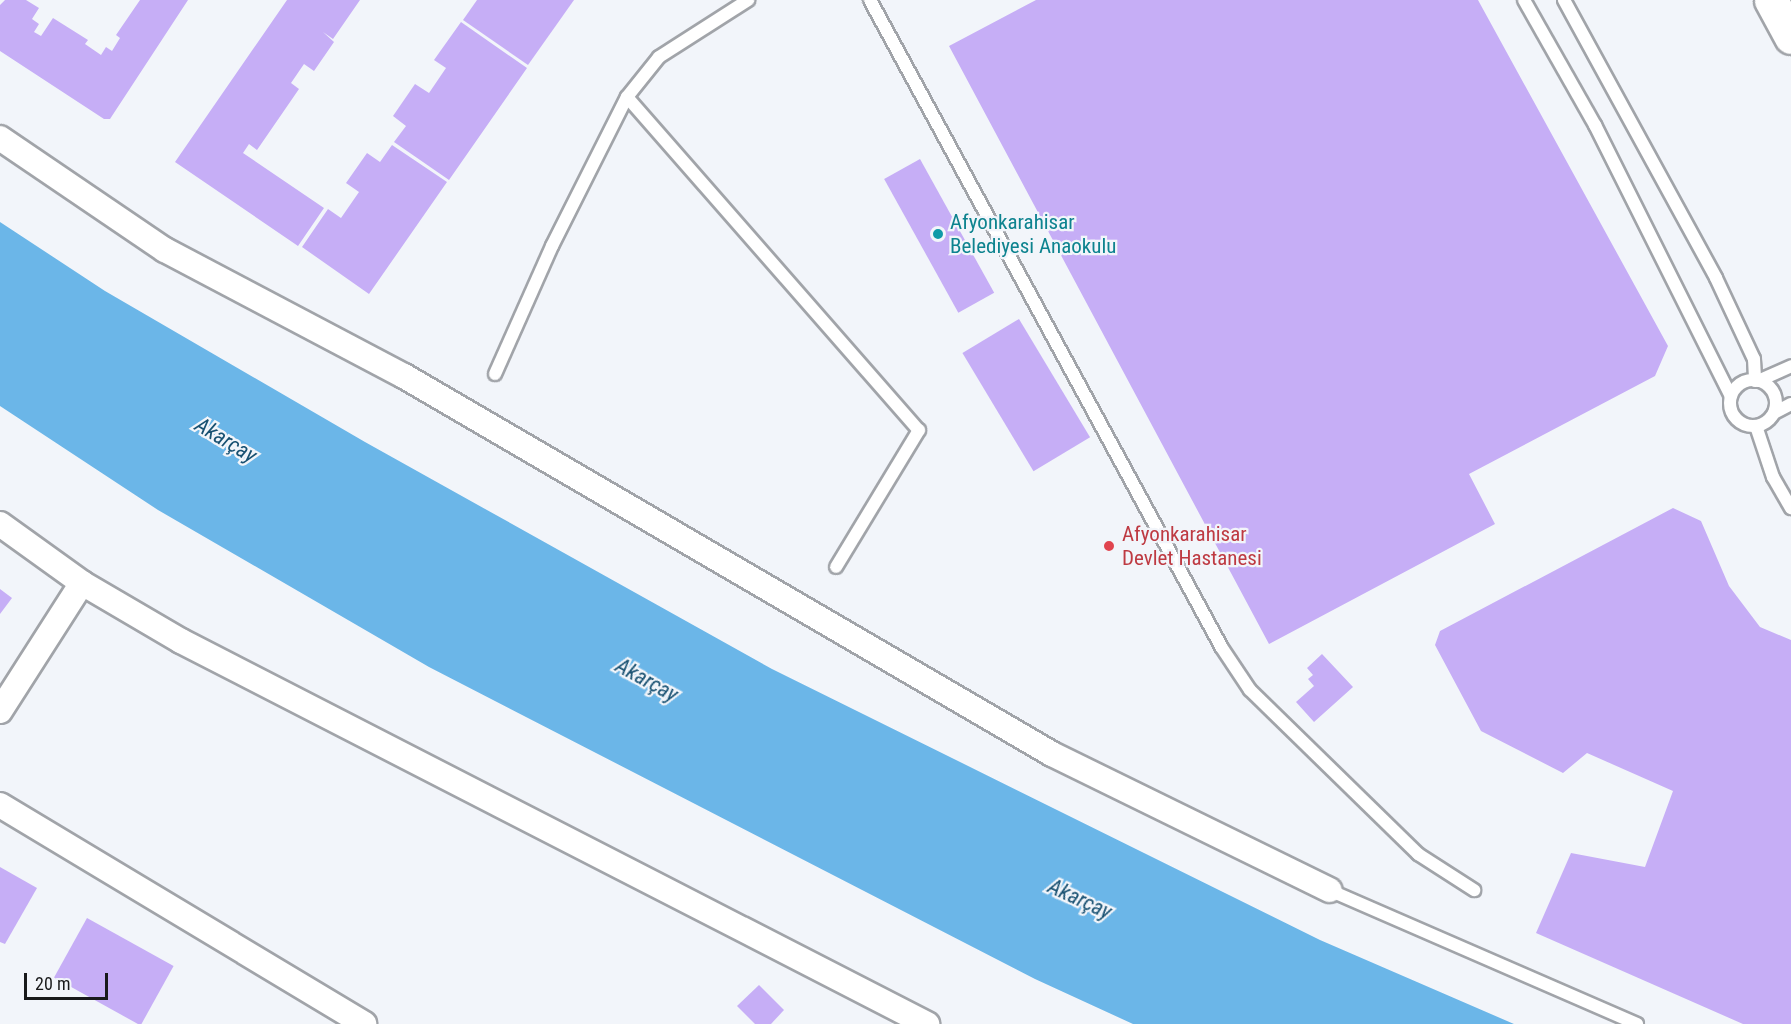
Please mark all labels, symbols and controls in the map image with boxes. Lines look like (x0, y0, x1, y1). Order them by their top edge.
place label: Afyonkarahisar Belediyesi Anaokulu (950, 209, 1116, 259)
marker: Afyonkarahisar Belediyesi Anaokulu (931, 227, 945, 241)
water label: Akarçay (190, 411, 262, 469)
place label: Afyonkarahisar Devlet Hastanesi (1122, 521, 1262, 571)
marker: Afyonkarahisar Devlet Hastanesi (1100, 537, 1118, 555)
water label: Akarçay (611, 652, 683, 708)
water label: Akarçay (1044, 873, 1116, 925)
scale bar (27, 961, 111, 999)
text: 20 m (35, 973, 70, 994)

